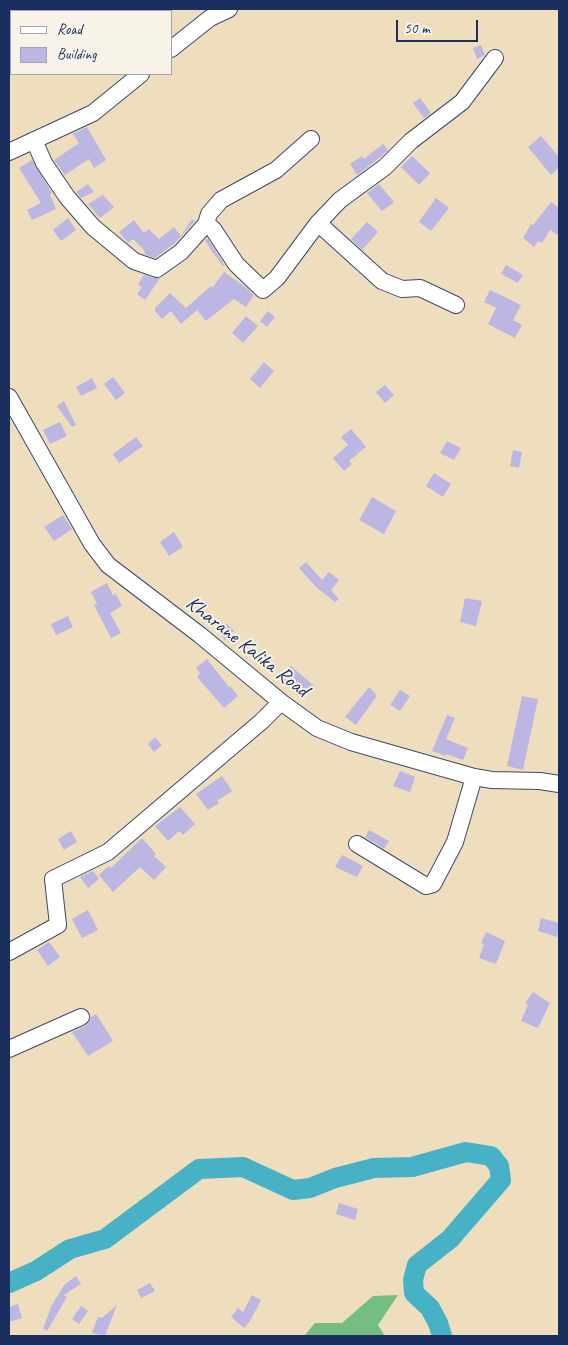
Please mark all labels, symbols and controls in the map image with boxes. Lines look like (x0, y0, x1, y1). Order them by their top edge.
legend (10, 10, 172, 75)
scale bar (398, 10, 480, 42)
text: 50 m (404, 19, 430, 38)
text: Road (57, 20, 82, 39)
text: Building (57, 45, 96, 64)
street label: Kharane Kalika Road (180, 591, 314, 703)

